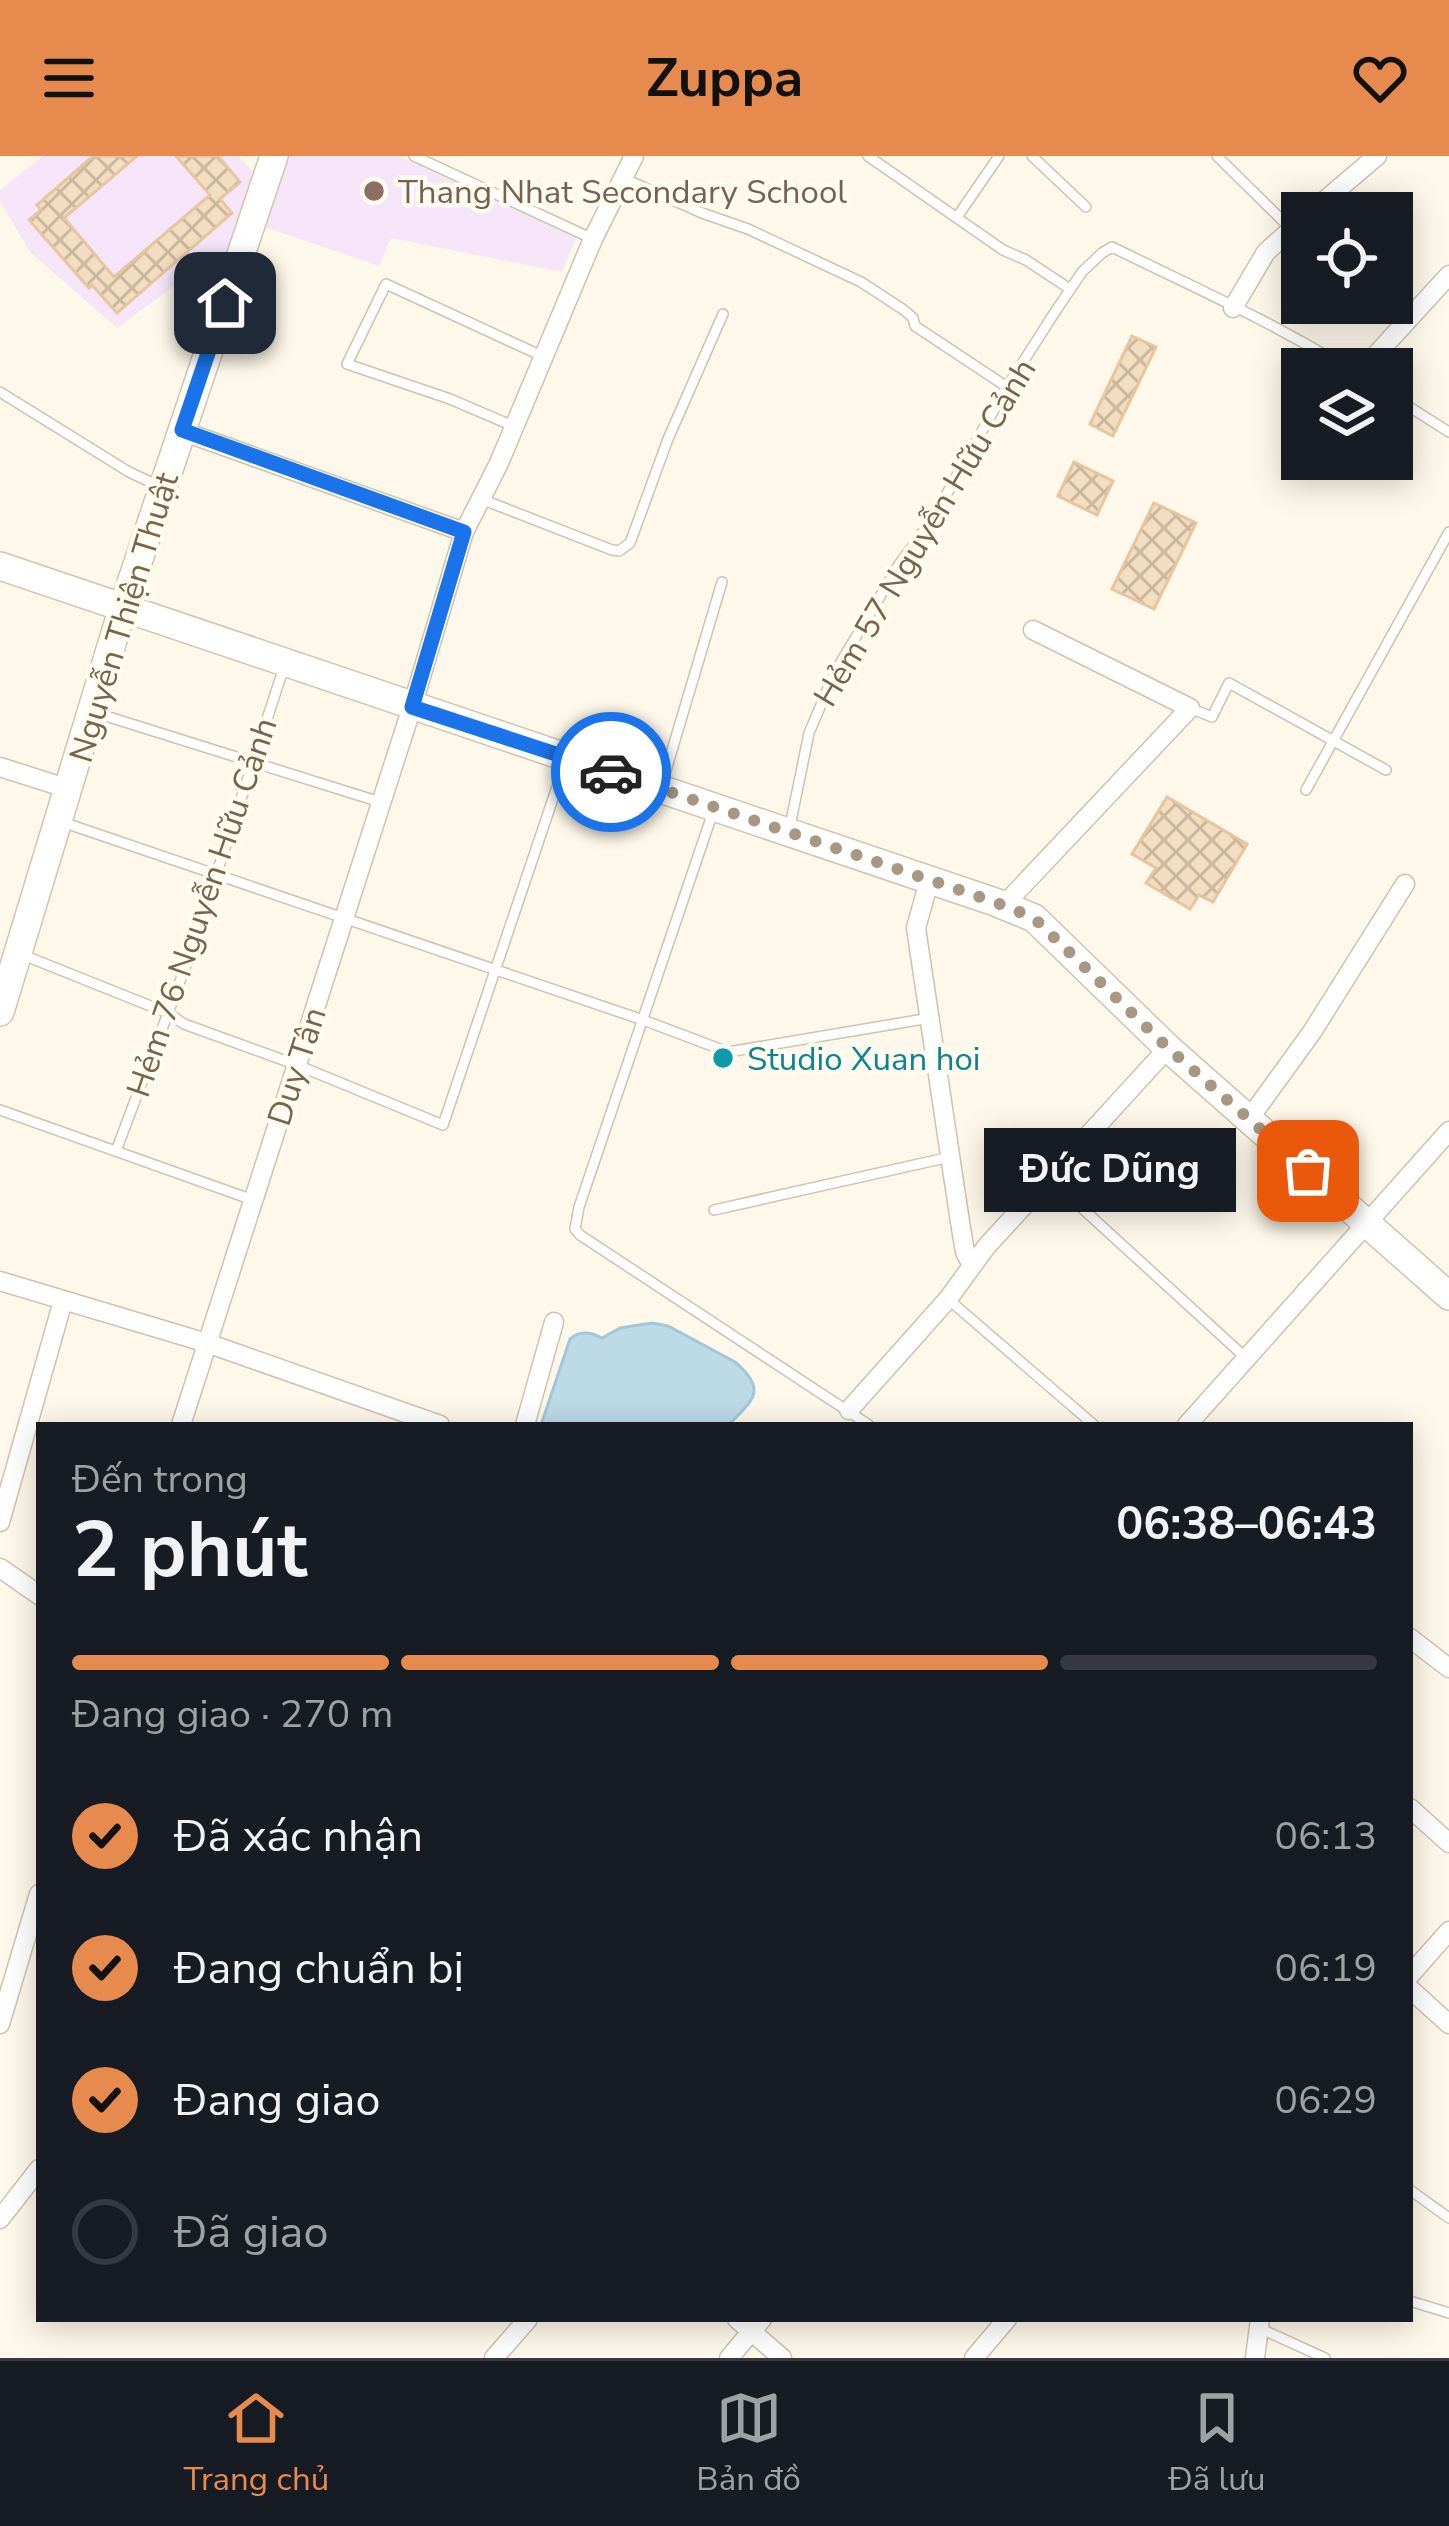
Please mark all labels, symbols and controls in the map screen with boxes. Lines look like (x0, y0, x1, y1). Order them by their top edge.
text: Zuppa (646, 41, 803, 115)
icon: menu (36, 45, 102, 111)
icon: heart (1347, 45, 1413, 111)
place label: Thang Nhat Secondary School (398, 170, 847, 215)
marker: Thang Nhat Secondary School (361, 178, 387, 204)
map controls (1281, 192, 1413, 480)
button: locate (1281, 192, 1413, 324)
pin (174, 252, 276, 354)
icon: home (192, 270, 258, 336)
button: layers (1281, 348, 1413, 480)
street label: Hẻm 57 Nguyễn Hữu Cảnh (803, 350, 1047, 715)
street label: Nguyễn Thiện Thuật (59, 467, 190, 768)
street label: Hẻm 76 Nguyễn Hữu Cảnh (116, 712, 289, 1103)
courier (551, 712, 671, 832)
icon: car (578, 739, 644, 805)
street label: Duy Tân (257, 1001, 338, 1131)
place label: Studio Xuan hoi (747, 1037, 980, 1082)
marker: Studio Xuan hoi (710, 1045, 736, 1071)
pin (1257, 1120, 1359, 1222)
callout: Đức Dũng (984, 1129, 1236, 1213)
icon: bag (1275, 1138, 1341, 1204)
text: Đức Dũng (1020, 1143, 1200, 1196)
text: Đến trong (72, 1453, 248, 1506)
text: 06:38–06:43 (1116, 1494, 1377, 1555)
text: 2 phút (72, 1497, 307, 1604)
text: Đang giao · 270 m (72, 1688, 393, 1741)
icon: check (72, 1803, 138, 1869)
text: Đã xác nhận (174, 1806, 423, 1867)
text: 06:13 (1275, 1810, 1377, 1863)
icon: check (72, 1935, 138, 2001)
text: Đang chuẩn bị (174, 1938, 464, 1999)
text: 06:19 (1275, 1942, 1377, 1995)
icon: check (72, 2067, 138, 2133)
text: Đang giao (174, 2070, 380, 2131)
text: 06:29 (1275, 2074, 1377, 2127)
text: Đã giao (174, 2202, 329, 2263)
tab: Trang chủ (184, 2385, 329, 2502)
tab: Bản đồ (696, 2385, 801, 2502)
tab: Đã lưu (1168, 2385, 1265, 2502)

